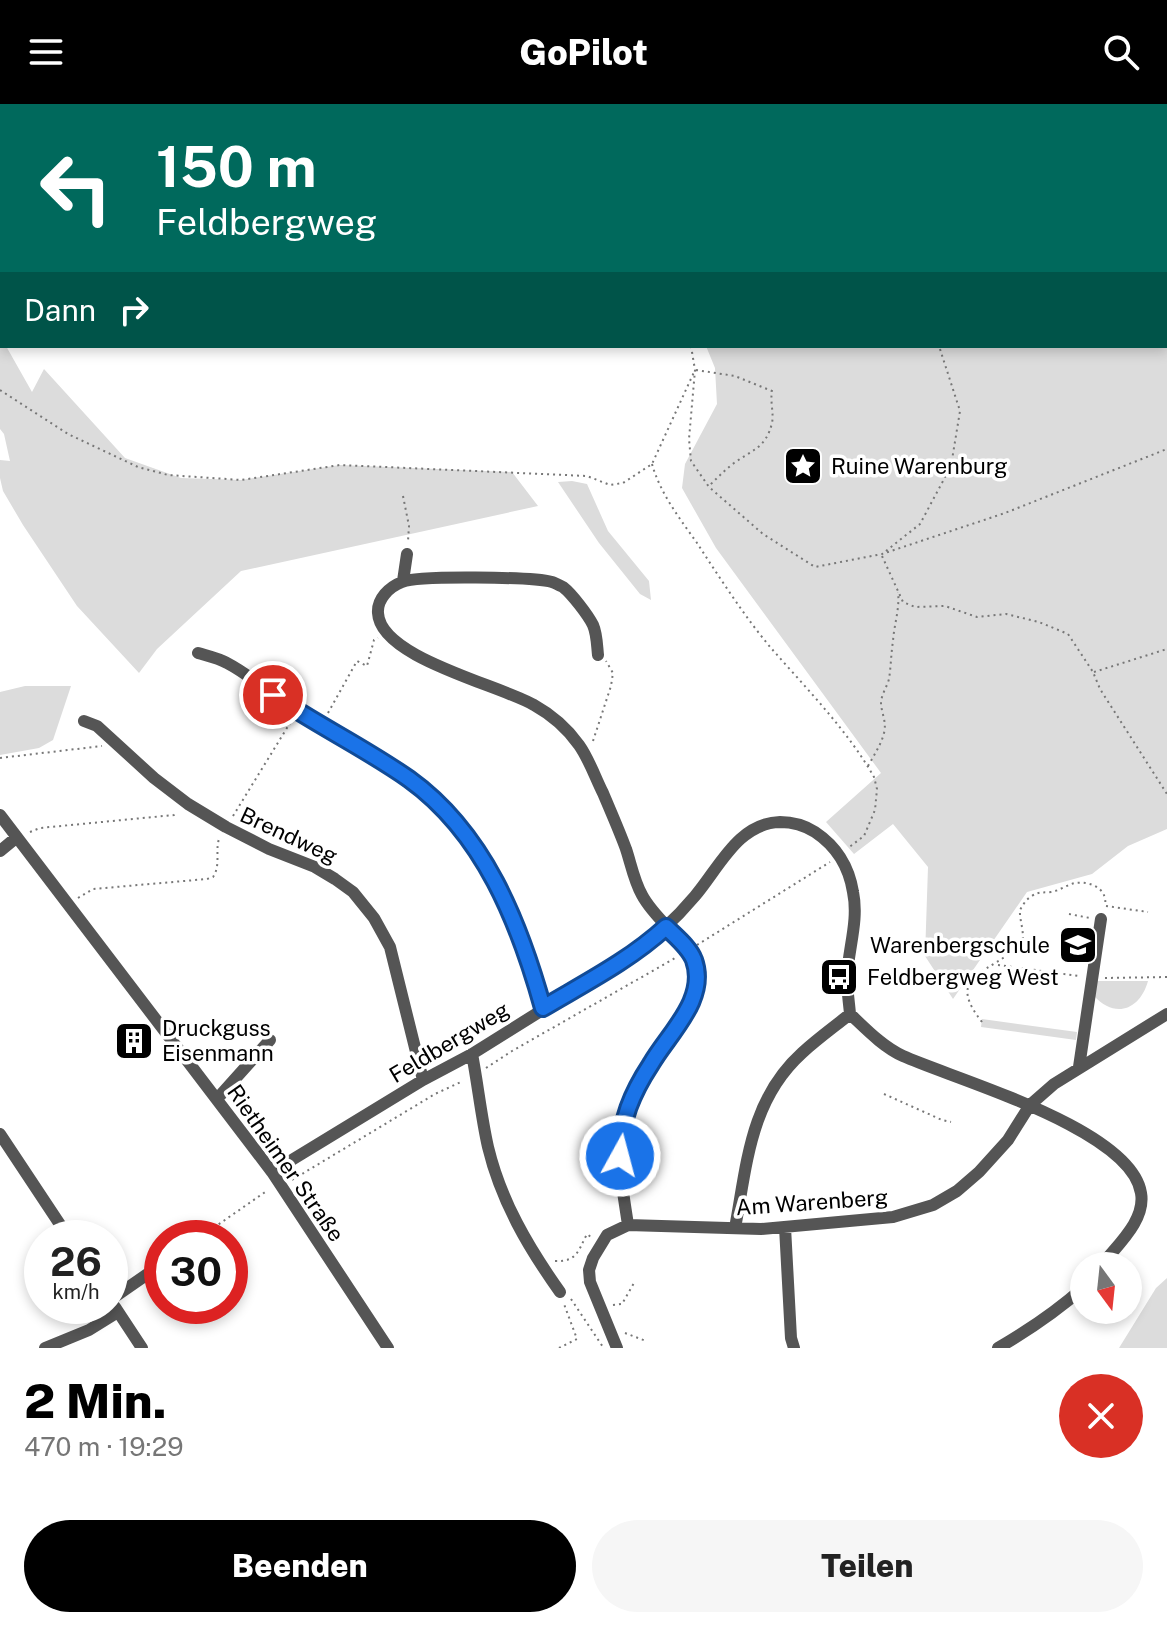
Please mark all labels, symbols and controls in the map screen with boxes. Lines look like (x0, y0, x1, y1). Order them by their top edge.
icon: menu (24, 30, 68, 74)
icon: search (1099, 30, 1143, 74)
text: GoPilot (519, 31, 648, 73)
text: 150 m (156, 134, 317, 200)
icon: left (24, 136, 128, 240)
text: Feldbergweg (156, 201, 377, 243)
icon: right (112, 288, 156, 332)
text: Dann (24, 292, 96, 328)
place icon: Ruine Warenburg (782, 445, 824, 487)
place label: Ruine Warenburg (831, 453, 1008, 479)
pin (239, 661, 307, 729)
icon: arrive (251, 673, 295, 717)
street label: Brendweg (236, 801, 342, 869)
school or university icon: Warenbergschule (1057, 924, 1099, 966)
place label: Warenbergschule (870, 932, 1050, 958)
bus stop icon: Feldbergweg West (818, 956, 860, 998)
place label: Feldbergweg West (867, 964, 1059, 990)
street label: Feldbergweg (384, 996, 514, 1088)
place label: Druckguss Eisenmann (162, 1015, 274, 1066)
building icon: Druckguss Eisenmann (113, 1020, 155, 1062)
street label: Rietheimer Straße (222, 1080, 350, 1246)
position arrow (578, 1114, 662, 1198)
street label: Am Warenberg (735, 1184, 889, 1220)
speed limit sign: 30 (144, 1220, 248, 1324)
text: 26 (50, 1238, 102, 1285)
north arrow (1070, 1252, 1142, 1324)
map controls (1070, 1252, 1142, 1324)
text: km/h (52, 1280, 100, 1304)
text: 2 Min. (24, 1372, 167, 1429)
button: close (1059, 1374, 1143, 1458)
text: 470 m · 19:29 (24, 1431, 184, 1462)
button: Beenden (24, 1520, 576, 1612)
button: Teilen (592, 1520, 1143, 1612)

